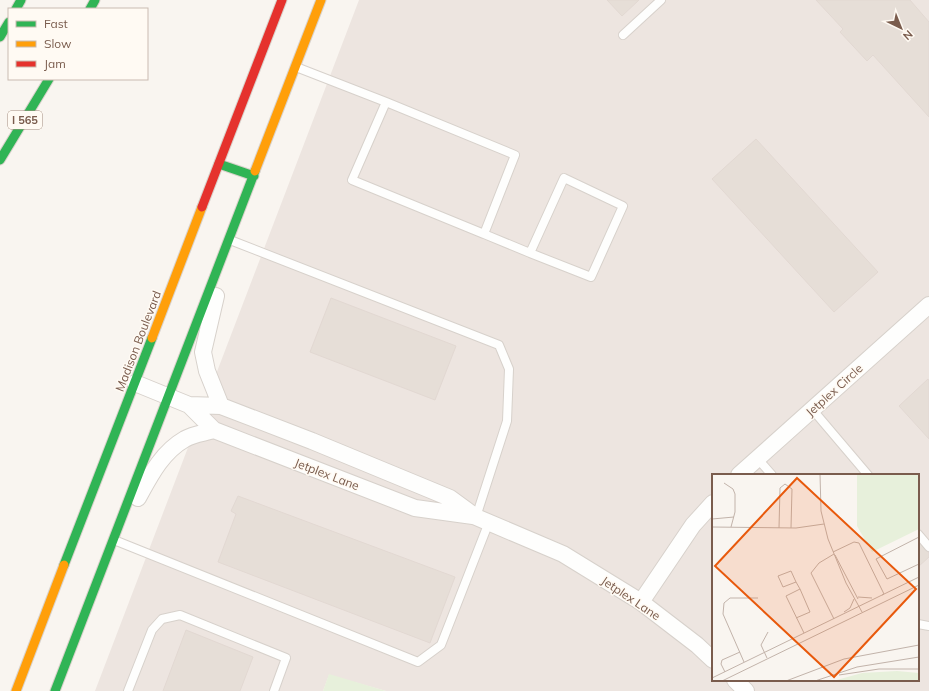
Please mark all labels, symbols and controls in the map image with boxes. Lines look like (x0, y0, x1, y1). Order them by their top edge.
legend (8, 8, 148, 80)
north arrow (881, 8, 921, 48)
text: Fast (44, 16, 68, 31)
text: N (900, 27, 916, 43)
text: Slow (44, 36, 72, 51)
text: Jam (44, 56, 66, 71)
road number: I 565 (8, 111, 42, 129)
street label: Madison Boulevard (112, 289, 164, 393)
street label: Jetplex Circle (802, 361, 866, 419)
street label: Jetplex Lane (293, 455, 361, 493)
inset map (712, 474, 919, 681)
street label: Jetplex Lane (599, 573, 663, 623)

